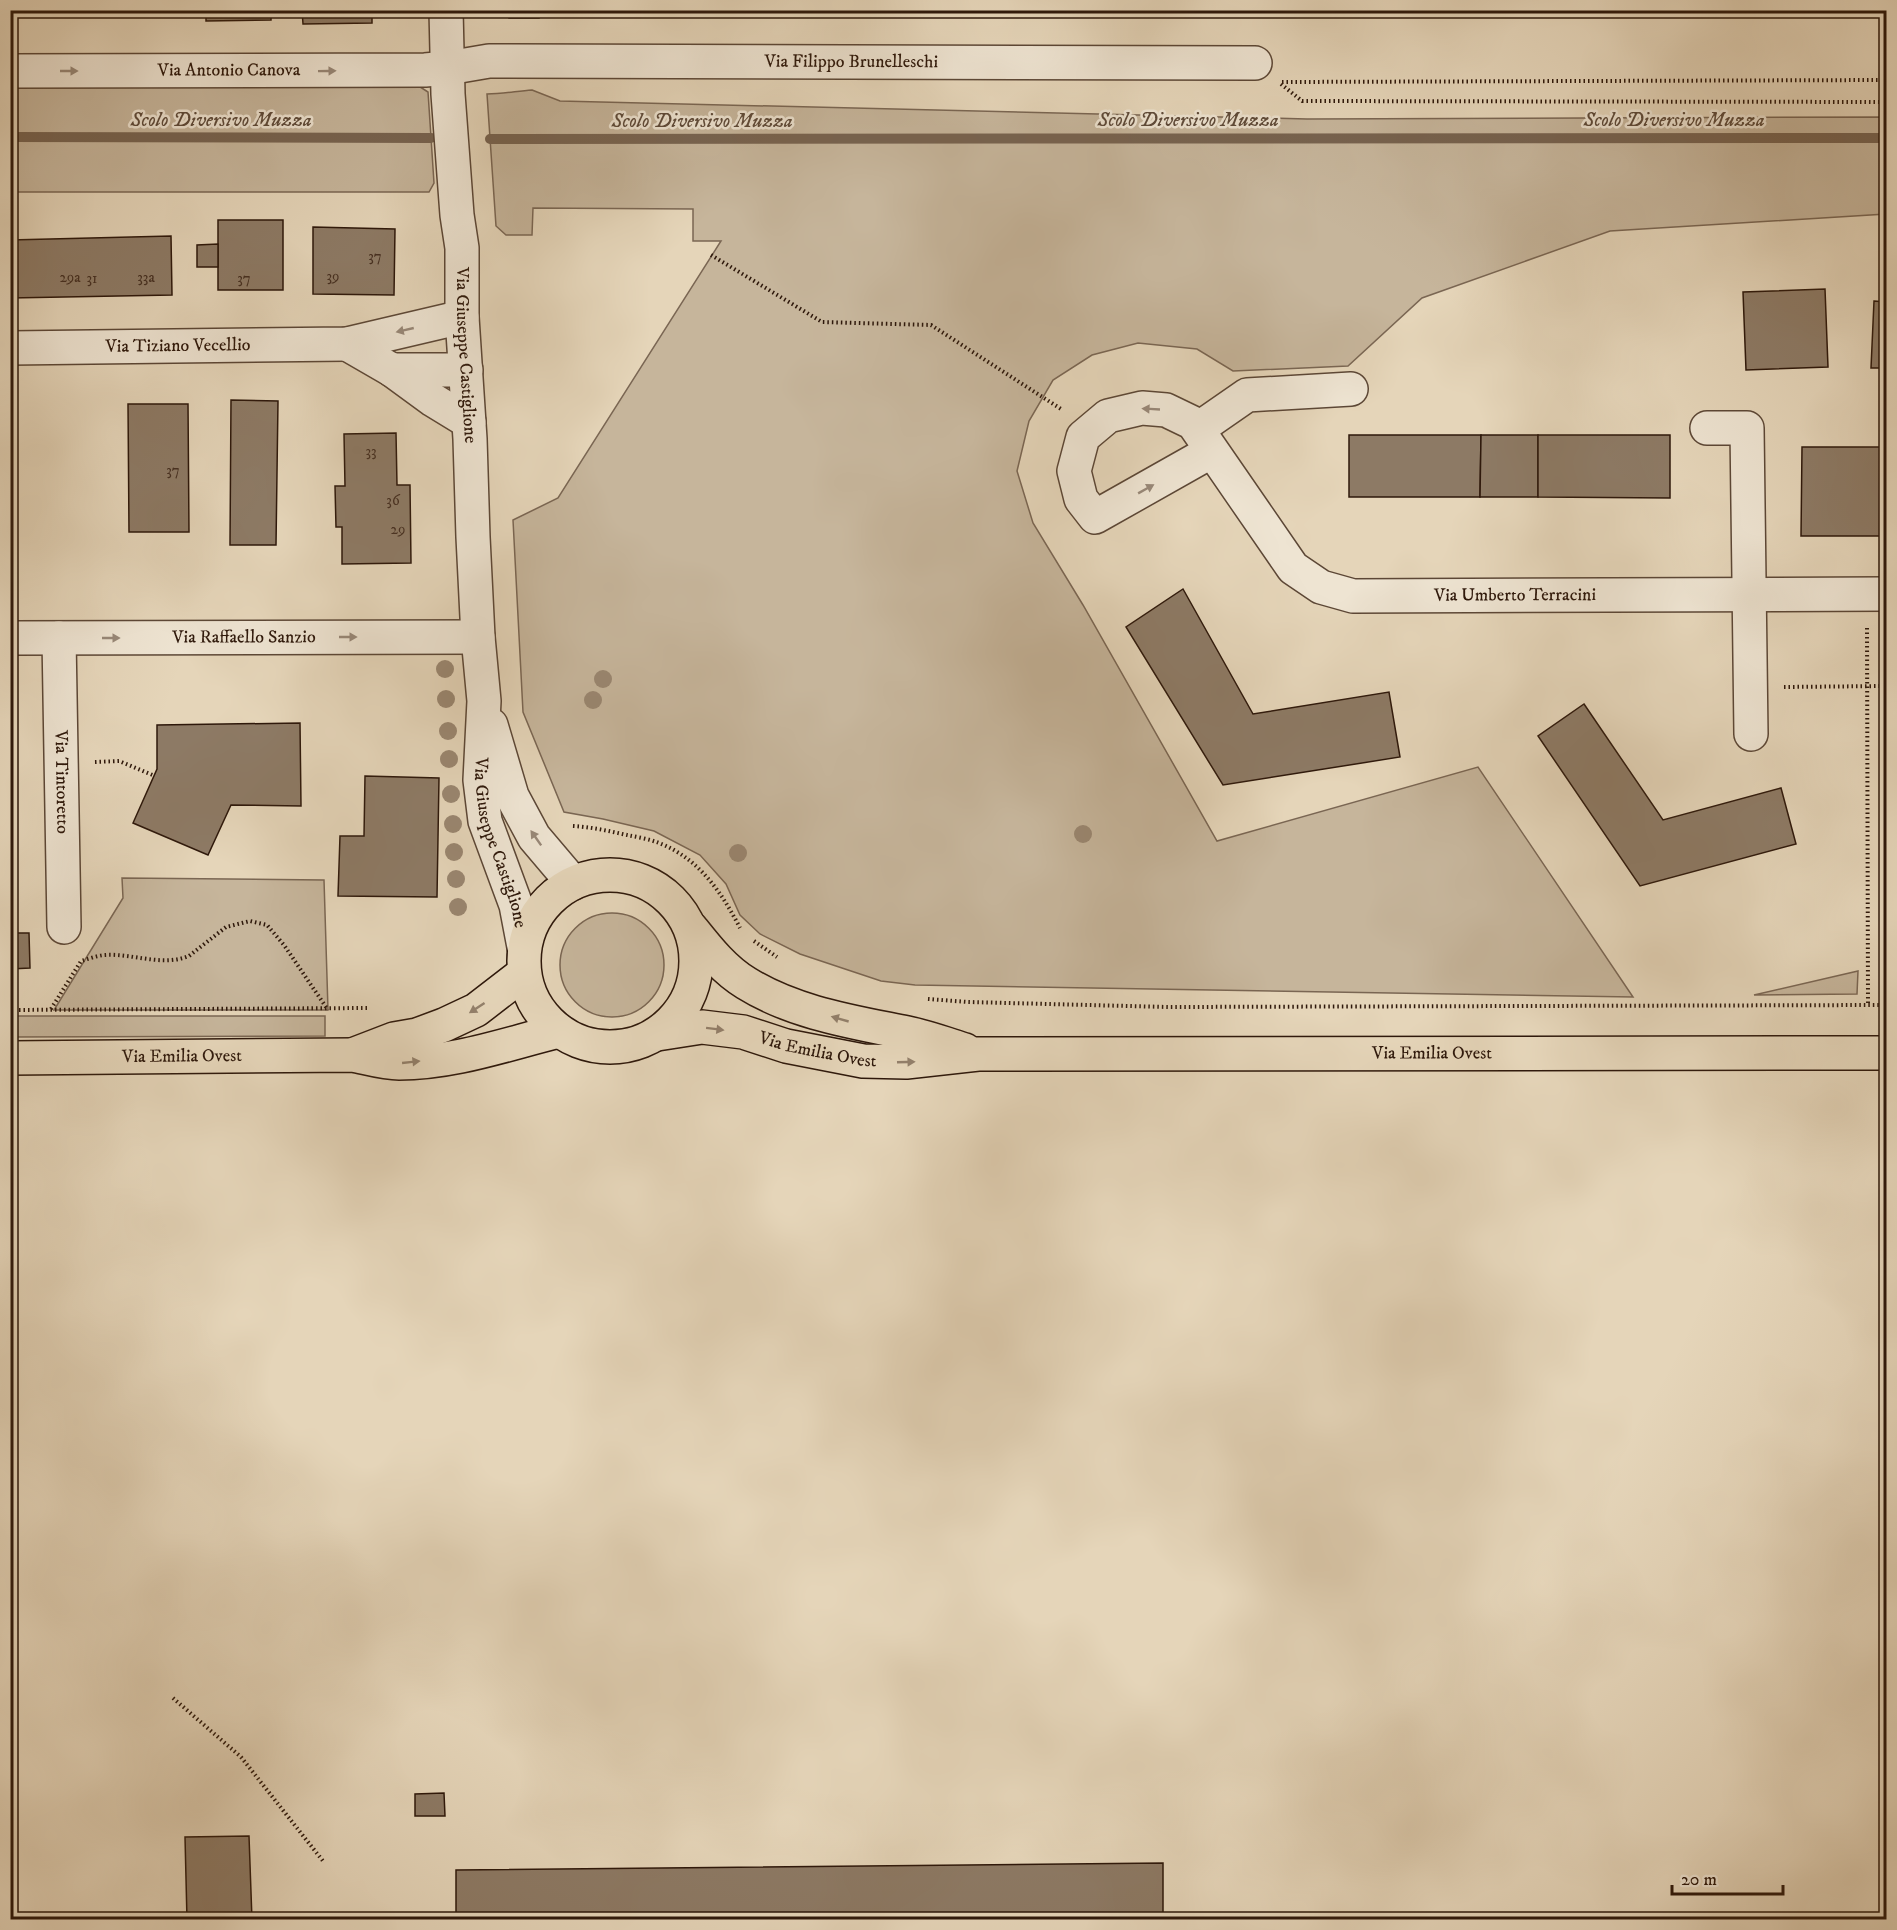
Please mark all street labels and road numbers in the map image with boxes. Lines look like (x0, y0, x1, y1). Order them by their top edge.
street label: Via Filippo Brunelleschi (764, 51, 938, 73)
street label: Via Antonio Canova (157, 59, 301, 82)
street label: Via Giuseppe Castiglione (451, 266, 481, 444)
street label: Via Tiziano Vecellio (104, 334, 251, 358)
street label: Via Umberto Terracini (1433, 584, 1596, 607)
street label: Via Raffaello Sanzio (171, 626, 316, 649)
street label: Via Tintoretto (50, 729, 73, 834)
street label: Via Giuseppe Castiglione (469, 756, 531, 930)
street label: Via Emilia Ovest (755, 1027, 877, 1072)
street label: Via Emilia Ovest (1371, 1042, 1492, 1065)
street label: Via Emilia Ovest (121, 1045, 242, 1068)

